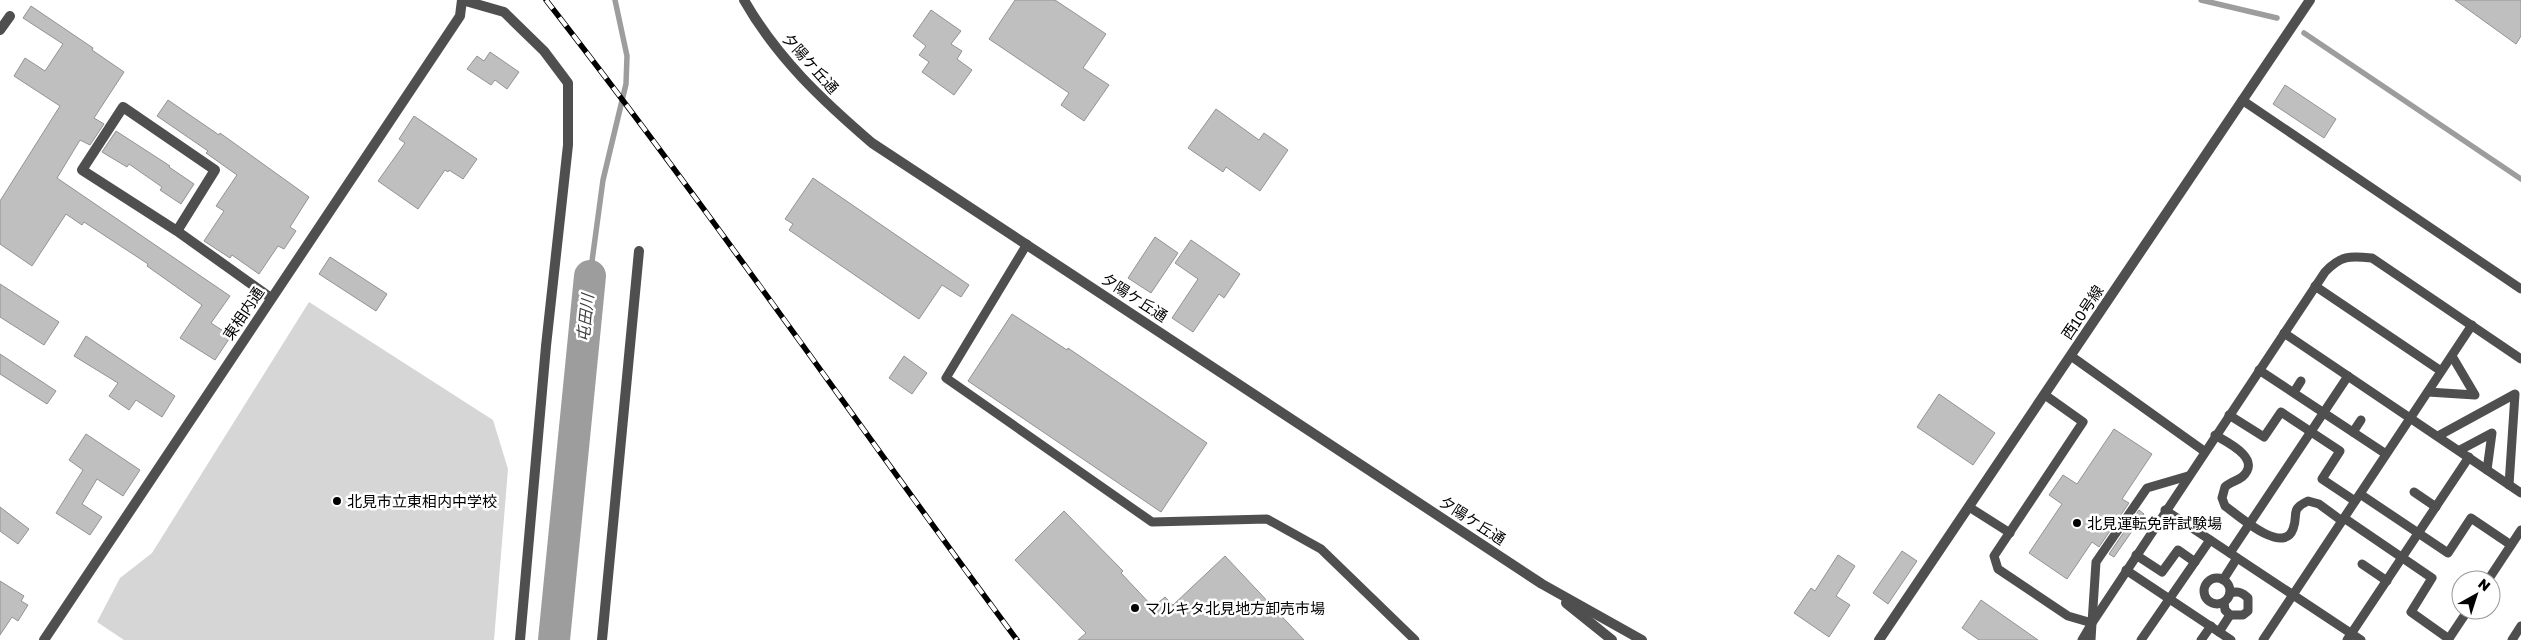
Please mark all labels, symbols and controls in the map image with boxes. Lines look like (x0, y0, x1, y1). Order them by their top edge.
street label: 夕陽ケ丘通 (779, 29, 843, 97)
street label: 夕陽ケ丘通 (1099, 269, 1171, 325)
street label: 西10号線 (2057, 281, 2107, 343)
street label: 東相内通 (219, 283, 267, 343)
water label: 屯田川 (573, 291, 598, 343)
place label: 北見市立東相内中学校 (347, 492, 497, 510)
street label: 夕陽ケ丘通 (1437, 492, 1509, 548)
marker: 北見市立東相内中学校 (331, 495, 343, 507)
place label: 北見運転免許試験場 (2087, 514, 2222, 532)
marker: 北見運転免許試験場 (2071, 517, 2083, 529)
north arrow (2451, 570, 2501, 620)
text: N (2475, 575, 2494, 594)
place label: マルキタ北見地方卸売市場 (1145, 599, 1325, 617)
marker: マルキタ北見地方卸売市場 (1129, 602, 1141, 614)

